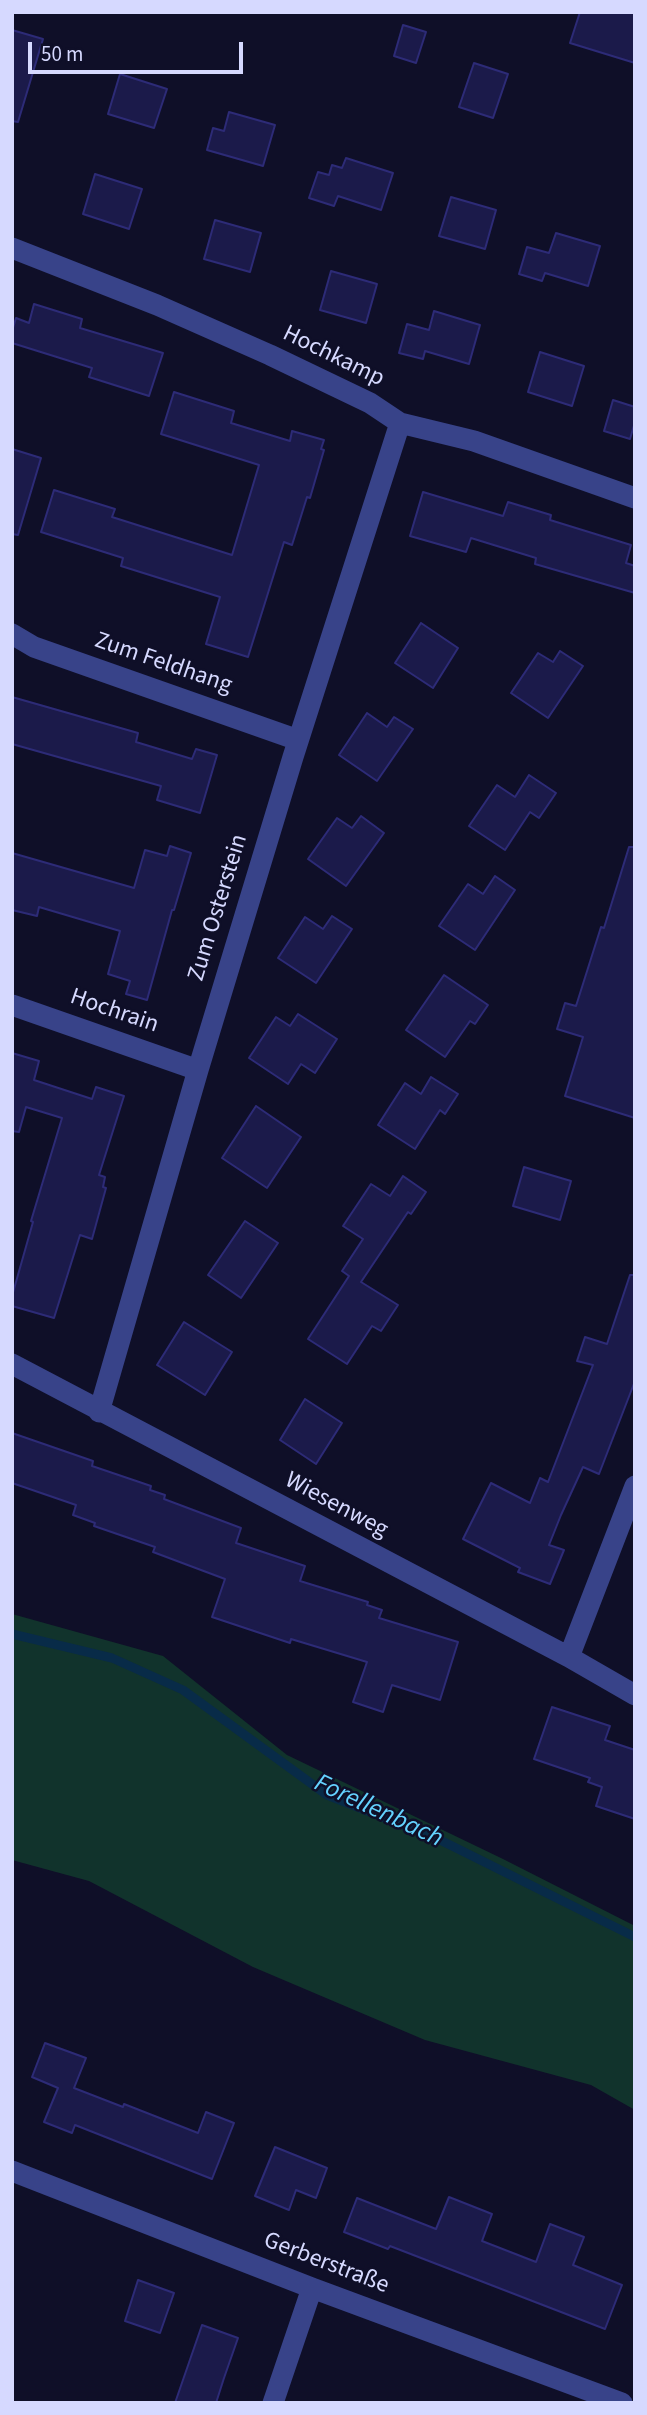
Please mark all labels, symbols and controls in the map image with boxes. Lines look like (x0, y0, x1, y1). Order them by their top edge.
scale bar (32, 28, 247, 72)
text: 50 m (41, 39, 83, 69)
street label: Hochkamp (277, 320, 389, 394)
street label: Zum Feldhang (91, 627, 235, 701)
street label: Zum Osterstein (183, 831, 255, 985)
street label: Hochrain (66, 983, 162, 1041)
street label: Wiesenweg (279, 1467, 393, 1545)
water label: Forellenbach (309, 1769, 447, 1855)
street label: Gerberstraße (259, 2227, 393, 2301)

